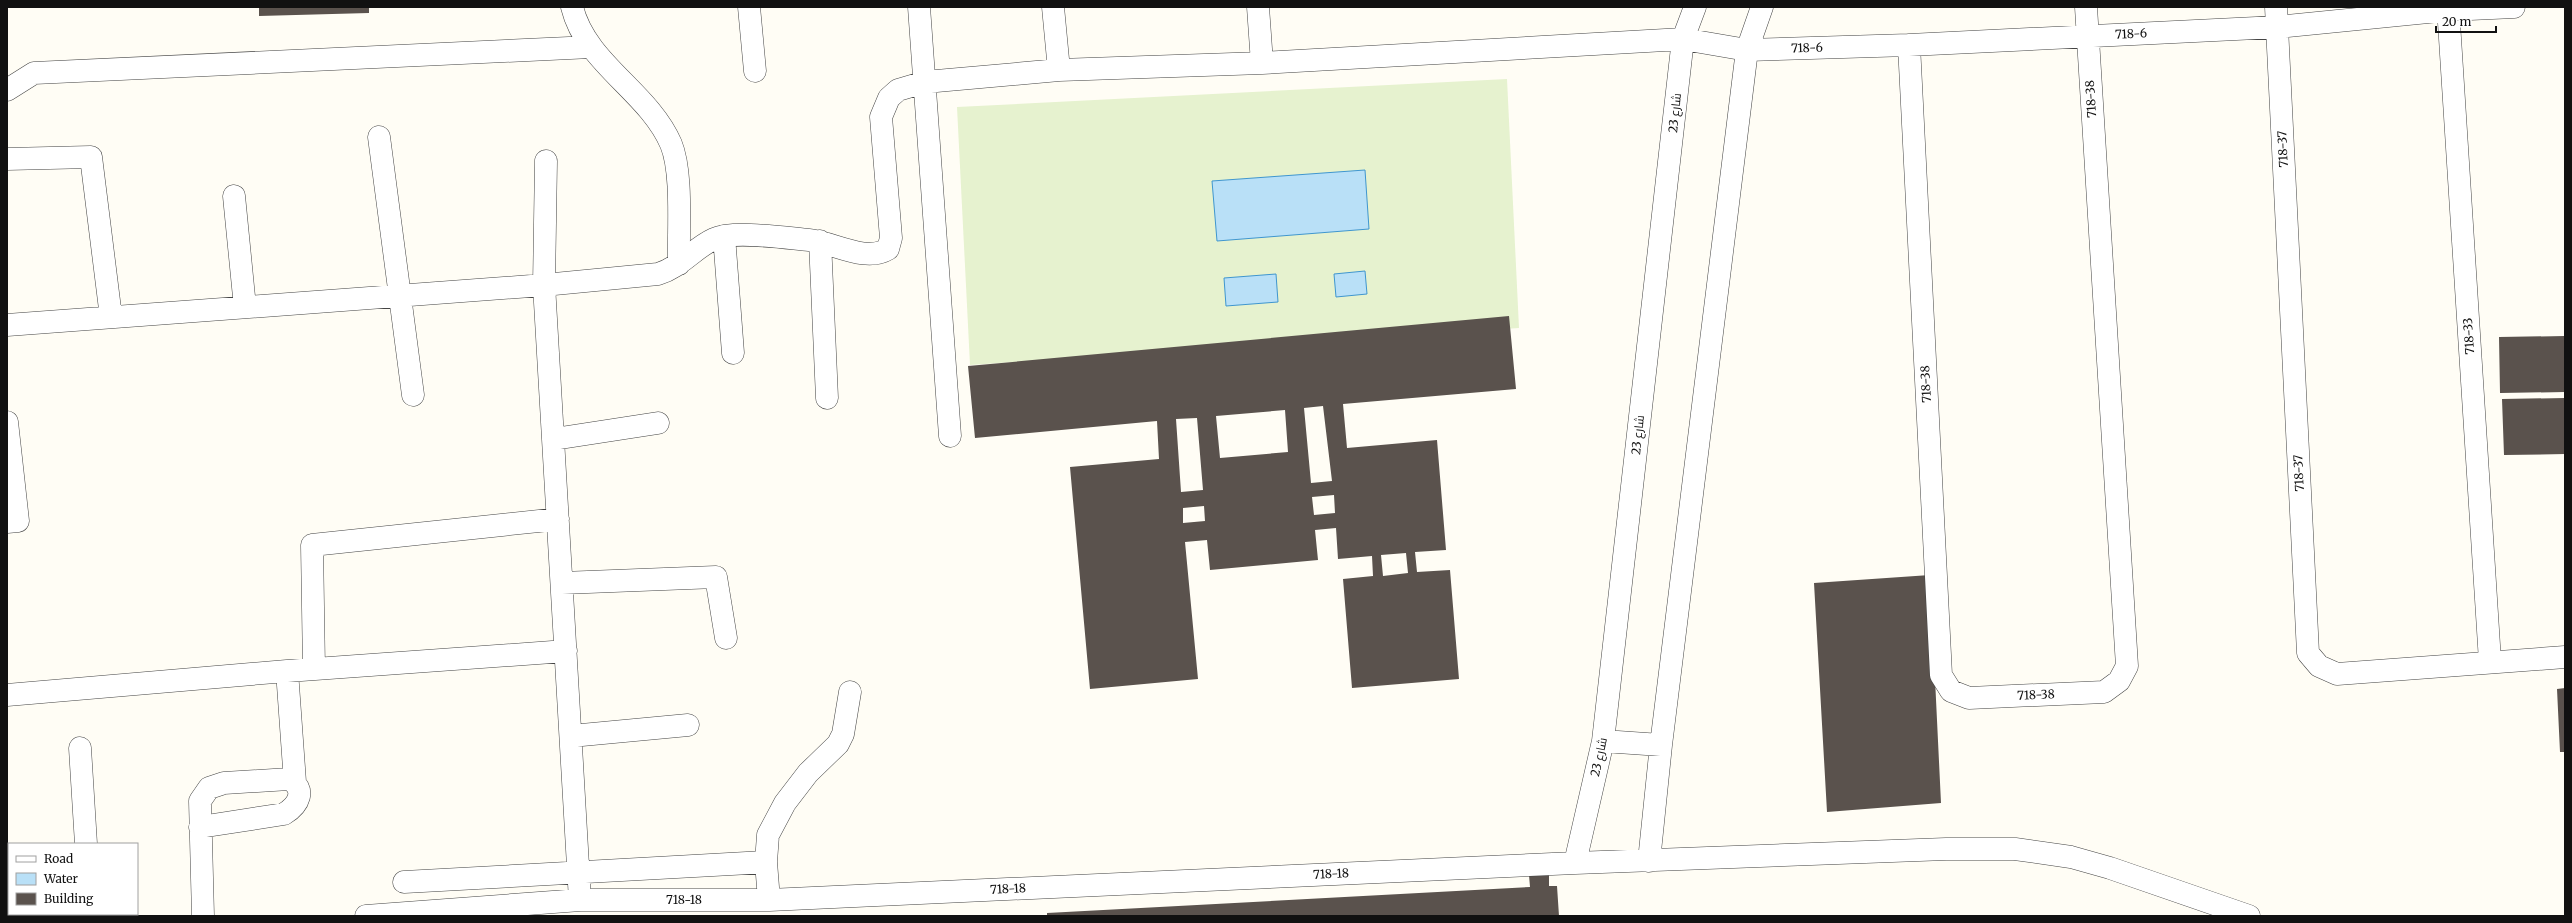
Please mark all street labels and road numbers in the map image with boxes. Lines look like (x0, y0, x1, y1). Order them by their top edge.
street label: 718-6 (2115, 25, 2147, 42)
street label: 718-6 (1791, 39, 1823, 56)
street label: 718-38 (2082, 80, 2099, 118)
street label: شارع 23 (1665, 92, 1685, 134)
street label: 718-37 (2274, 130, 2291, 168)
street label: 718-33 (2460, 317, 2477, 355)
street label: 718-38 (1917, 365, 1934, 403)
street label: شارع 23 (1628, 414, 1648, 456)
street label: 718-37 (2290, 454, 2307, 492)
street label: 718-38 (2017, 686, 2055, 703)
street label: شارع 23 (1587, 736, 1611, 778)
street label: 718-18 (1313, 865, 1349, 882)
street label: 718-18 (990, 880, 1026, 897)
street label: 718-18 (666, 892, 702, 907)

